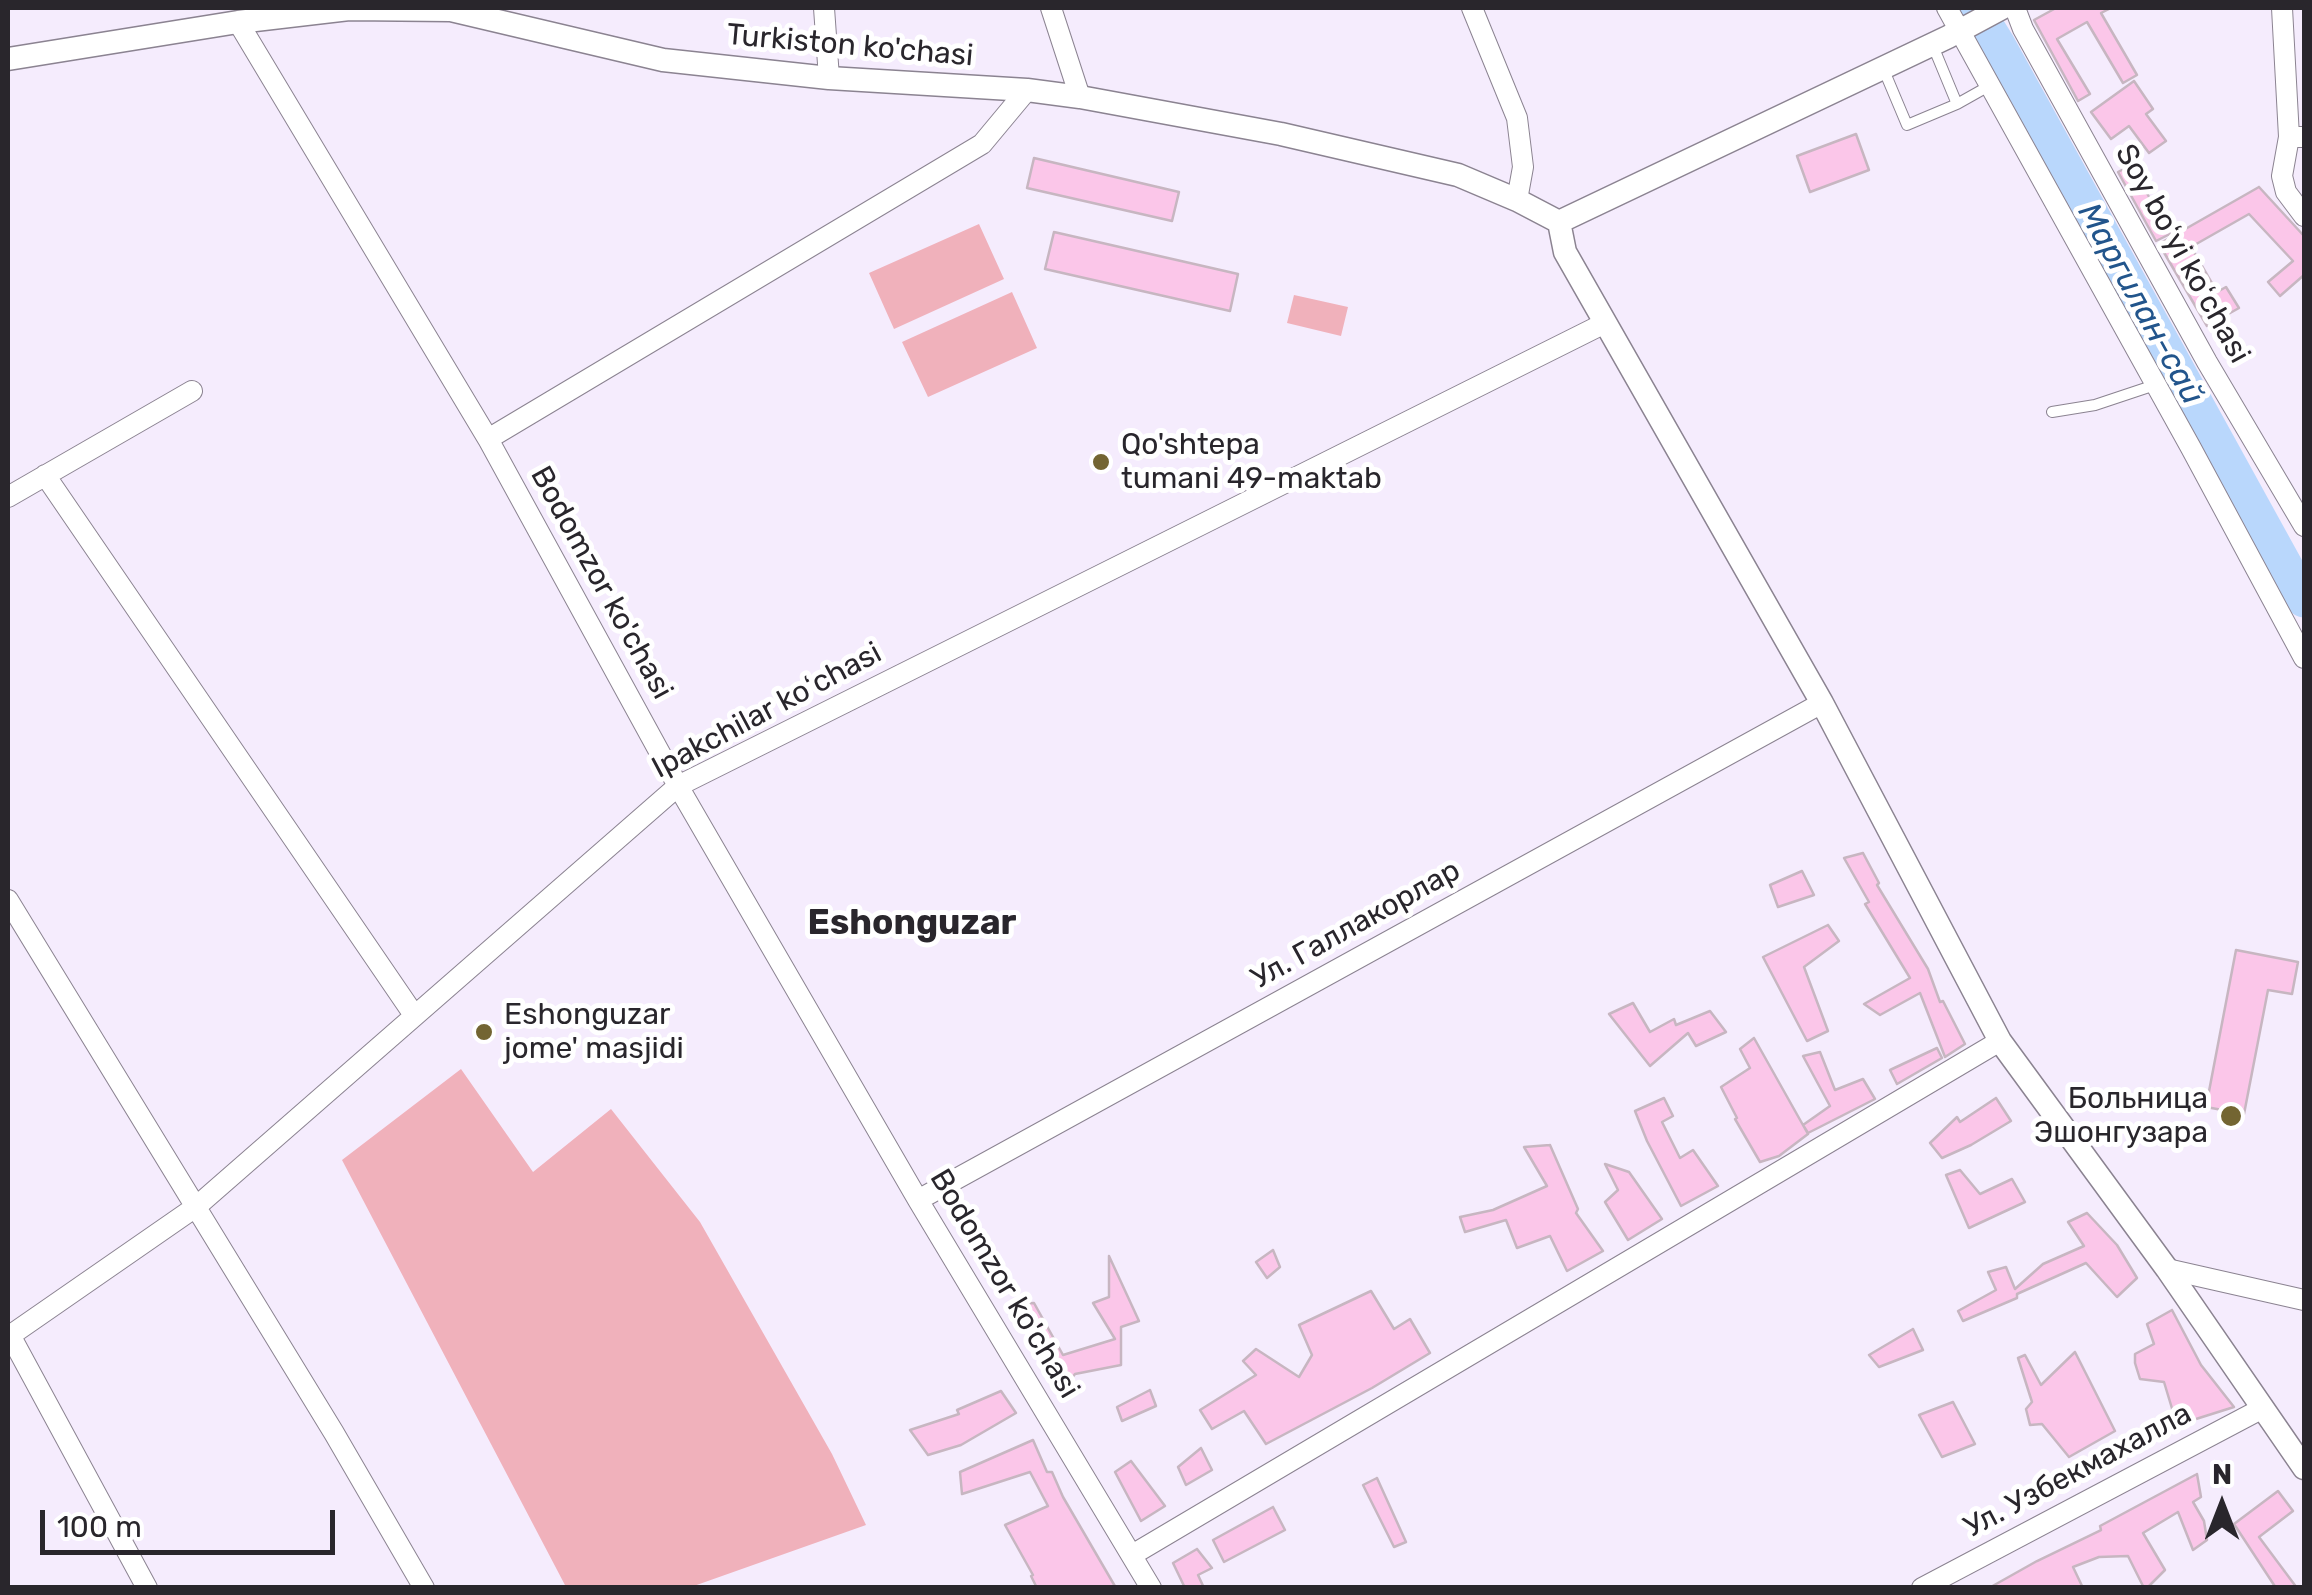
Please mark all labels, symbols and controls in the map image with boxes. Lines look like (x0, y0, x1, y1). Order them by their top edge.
street label: Turkiston ko'chasi (725, 17, 975, 75)
street label: Soy boʻyi koʻchasi (2107, 138, 2257, 370)
water label: Маргилан-сай (2069, 197, 2211, 411)
place label: Qo'shtepa tumani 49-maktab (1121, 427, 1382, 498)
marker: Qo'shtepa tumani 49-maktab (1090, 451, 1112, 473)
street label: Bodomzor ko'chasi (522, 460, 680, 706)
street label: Ipakchilar koʻchasi (646, 635, 888, 787)
street label: Ул. Галлакорлар (1245, 853, 1467, 997)
district label: Eshonguzar (808, 903, 1016, 945)
place label: Eshonguzar jome' masjidi (504, 997, 684, 1068)
marker: Eshonguzar jome' masjidi (473, 1021, 495, 1043)
place label: Больница Эшонгузара (2034, 1081, 2208, 1152)
marker: Больница Эшонгузара (2218, 1103, 2244, 1129)
street label: Bodomzor ko'chasi (921, 1163, 1087, 1405)
street label: Ул. Узбекмахалла (1958, 1396, 2198, 1546)
north arrow (2172, 1455, 2272, 1555)
text: N (2212, 1458, 2232, 1491)
scale bar (45, 1490, 340, 1552)
text: 100 m (57, 1509, 142, 1545)

